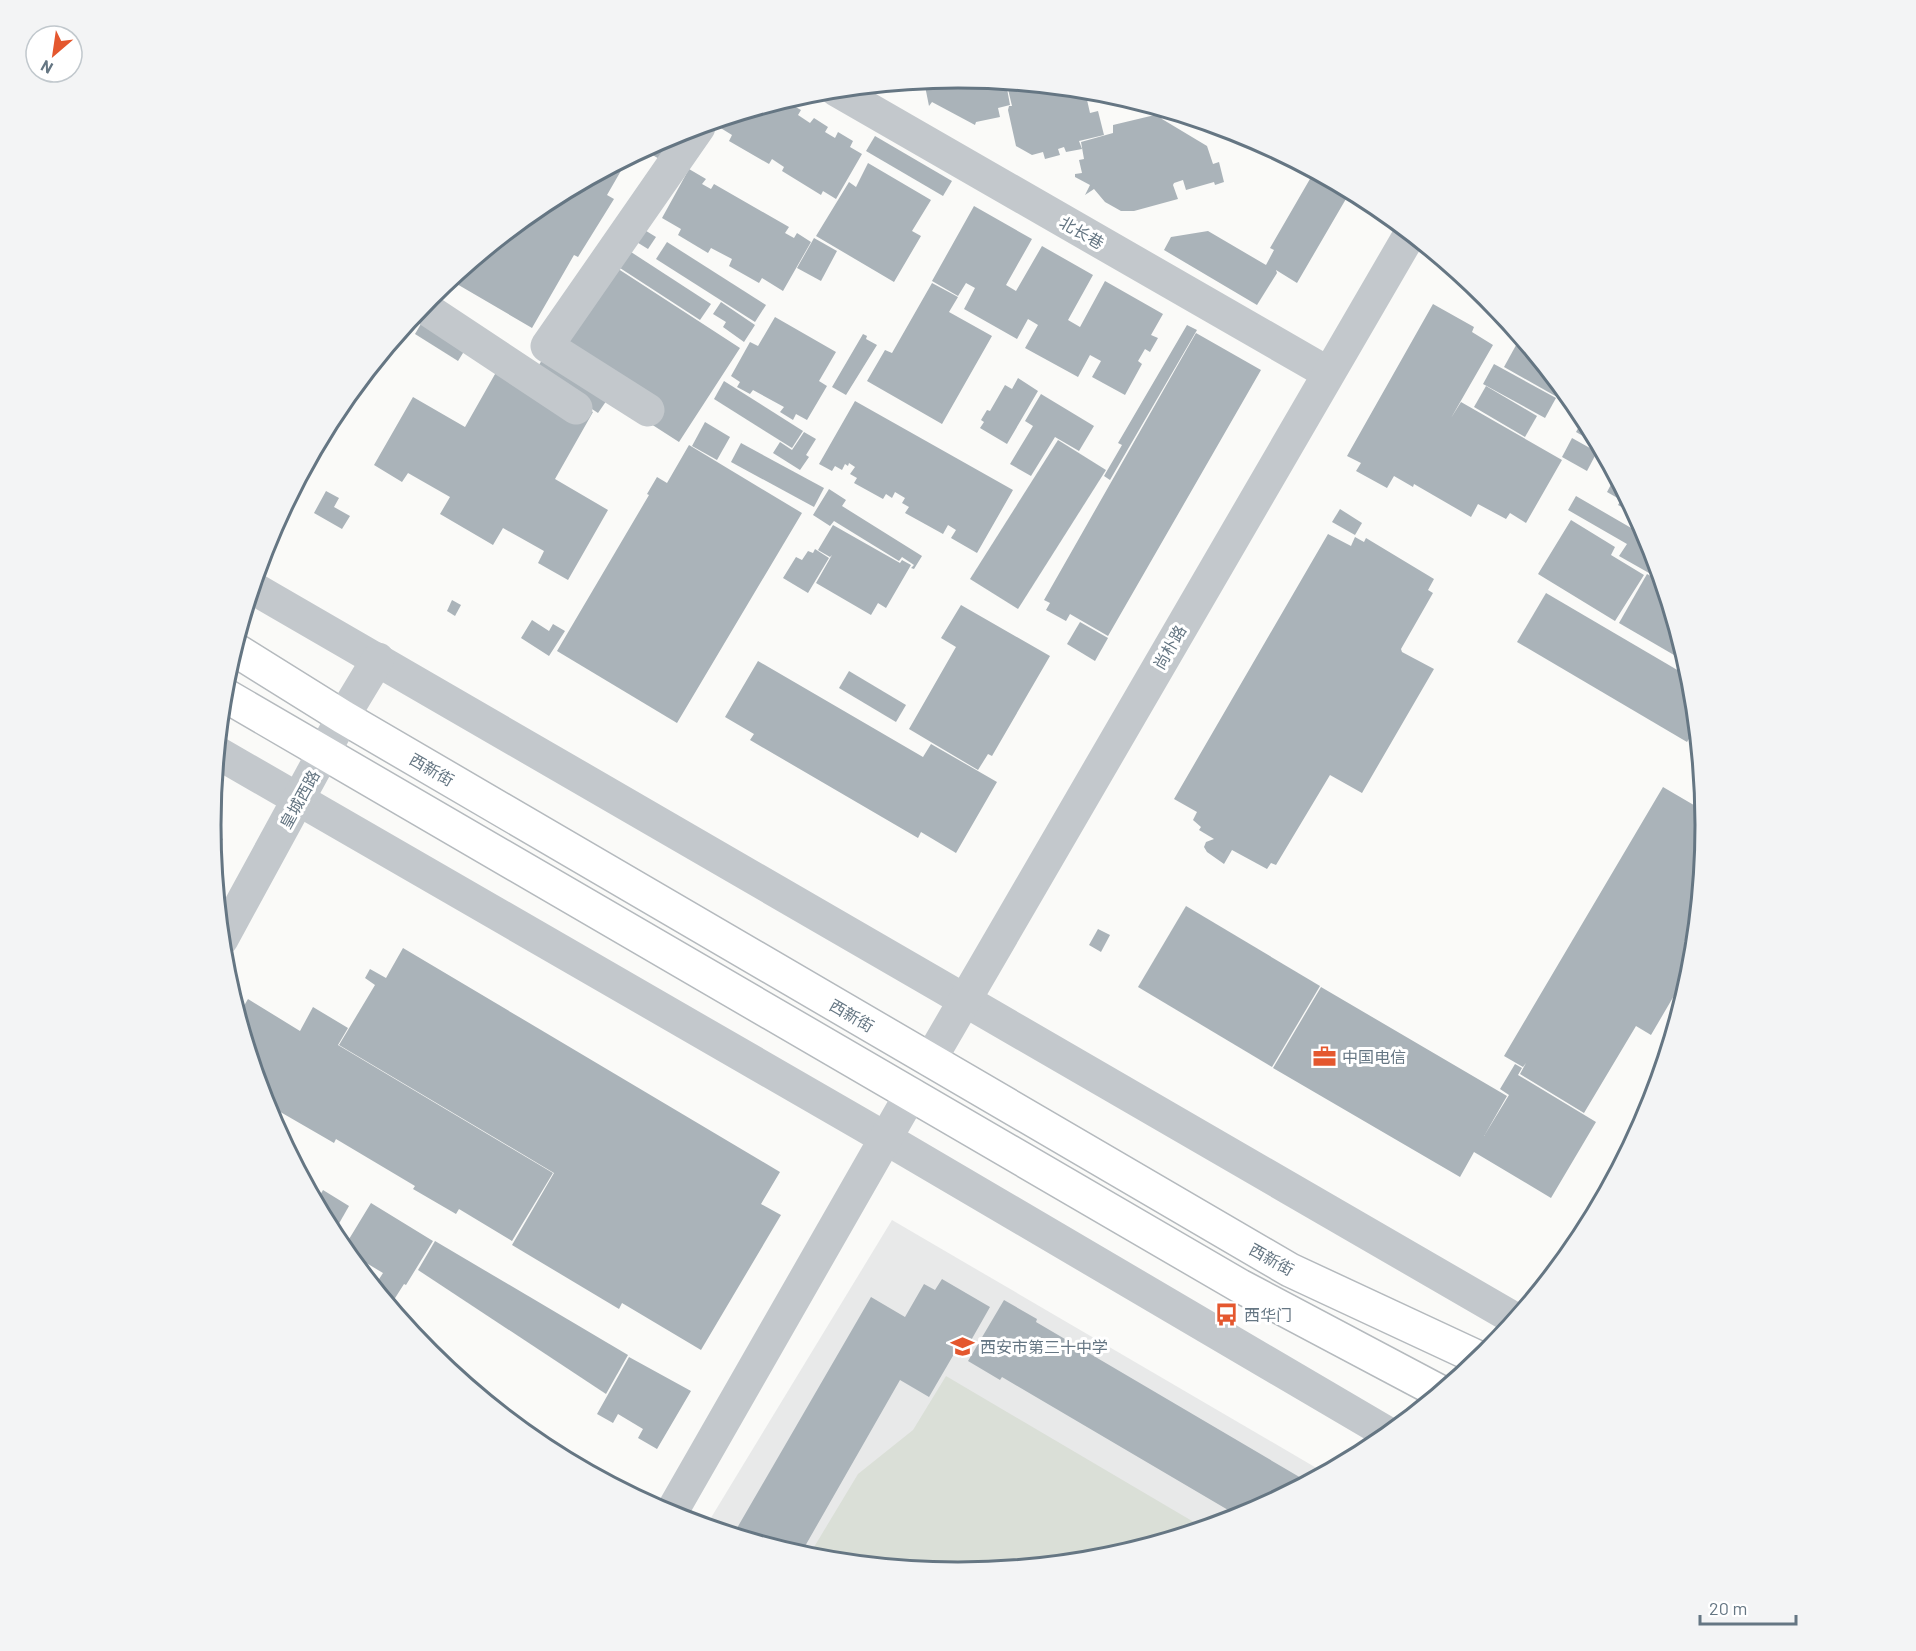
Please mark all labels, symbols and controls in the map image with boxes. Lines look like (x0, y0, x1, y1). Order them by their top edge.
north arrow (24, 24, 84, 84)
text: N (37, 57, 56, 78)
street label: 北长巷 (1056, 212, 1108, 252)
street label: 尚朴路 (1149, 621, 1189, 673)
street label: 西新街 (406, 749, 458, 789)
street label: 皇城西路 (275, 766, 323, 832)
street label: 西新街 (826, 995, 878, 1035)
office icon: 中国电信 (1311, 1043, 1337, 1069)
place label: 中国电信 (1342, 1047, 1406, 1066)
street label: 西新街 (1246, 1239, 1298, 1279)
bus stop icon: 西华门 (1213, 1301, 1239, 1327)
place label: 西华门 (1244, 1305, 1292, 1324)
school or university icon: 西安市第三十中学 (949, 1333, 975, 1359)
place label: 西安市第三十中学 (980, 1337, 1108, 1356)
scale bar (1700, 1588, 1796, 1626)
text: 20 m (1709, 1597, 1747, 1619)

